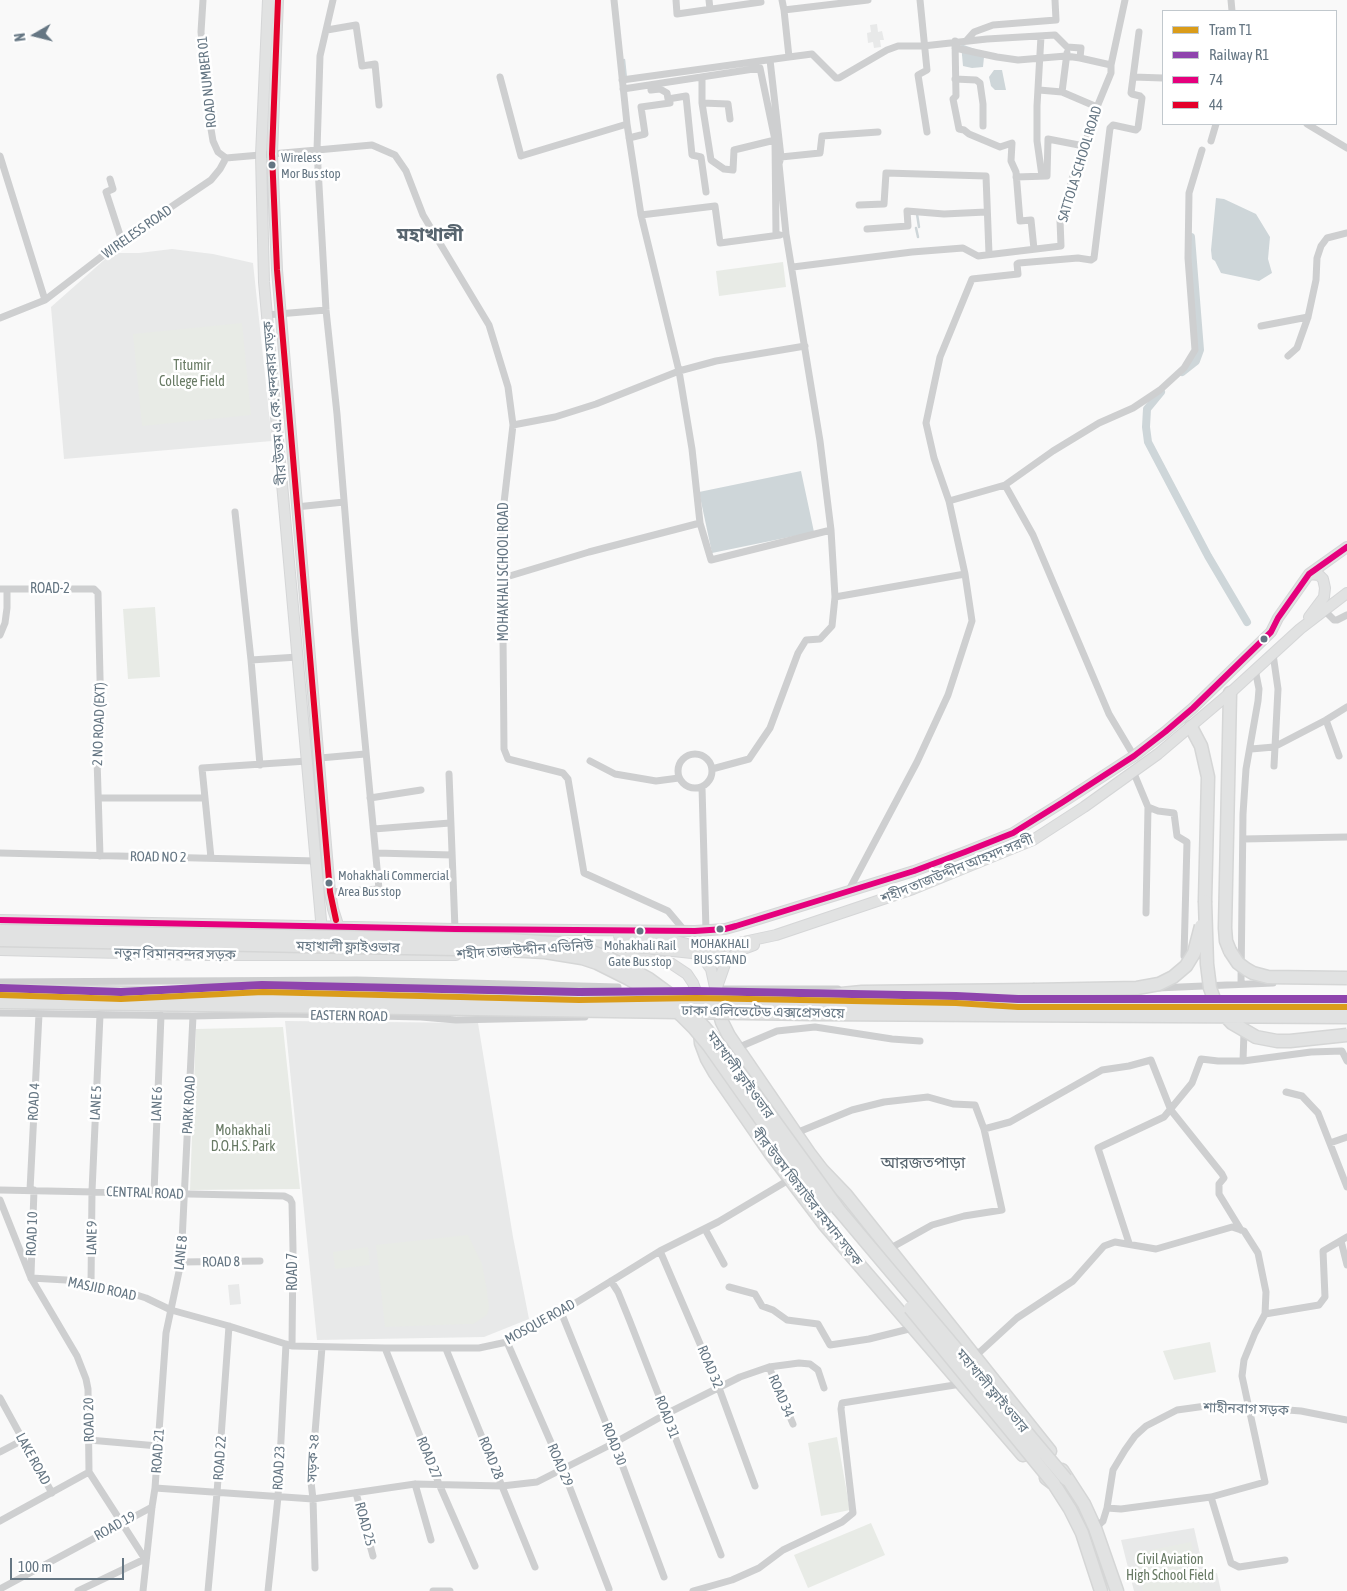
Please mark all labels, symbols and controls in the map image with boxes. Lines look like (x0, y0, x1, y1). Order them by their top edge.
north arrow (10, 10, 60, 60)
legend (1162, 10, 1337, 125)
text: Tram T1 (1209, 21, 1252, 38)
text: N (12, 32, 29, 42)
street label: ROAD NUMBER 01 (194, 35, 220, 129)
text: Railway R1 (1209, 46, 1269, 63)
text: 74 (1209, 71, 1223, 88)
text: 44 (1209, 96, 1223, 113)
street label: SATTOLA SCHOOL ROAD (1054, 104, 1106, 224)
place label: Wireless Mor Bus stop (281, 150, 341, 181)
marker: Wireless Mor Bus stop (267, 160, 277, 170)
street label: WIRELESS ROAD (99, 202, 175, 262)
district label: মহাখালী (397, 224, 463, 246)
street label: বীর উত্তম এ. কে. খন্দকার সড়ক (259, 320, 291, 486)
park label: Titumir College Field (159, 358, 225, 391)
street label: MOHAKHALI SCHOOL ROAD (496, 502, 512, 642)
street label: ROAD-2 (30, 581, 70, 597)
unlabelled marker (1259, 634, 1269, 644)
street label: 2 NO ROAD (EXT) (89, 682, 109, 766)
street label: শহীদ তাজউদ্দীন আহমদ সরণী (878, 831, 1036, 907)
street label: ROAD NO 2 (130, 848, 186, 866)
place label: Mohakhali Commercial Area Bus stop (338, 868, 449, 899)
marker: Mohakhali Commercial Area Bus stop (324, 878, 334, 888)
marker: MOHAKHALI BUS STAND (715, 924, 725, 934)
marker: Mohakhali Rail Gate Bus stop (635, 926, 645, 936)
place label: MOHAKHALI BUS STAND (691, 936, 749, 967)
street label: শহীদ তাজউদ্দীন এভিনিউ (456, 937, 594, 963)
street label: মহাখালী ফ্লাইওভার (296, 938, 400, 956)
place label: Mohakhali Rail Gate Bus stop (604, 938, 676, 969)
street label: নতুন বিমানবন্দর সড়ক (114, 945, 236, 963)
street label: ঢাকা এলিভেটেড এক্সপ্রেসওয়ে (681, 1002, 845, 1022)
street label: EASTERN ROAD (310, 1007, 388, 1025)
street label: মহাখালী ফ্লাইওভার (703, 1028, 777, 1122)
street label: PARK ROAD (179, 1075, 199, 1135)
street label: ROAD 4 (25, 1082, 43, 1122)
street label: LANE 5 (87, 1085, 105, 1121)
street label: LANE 6 (148, 1086, 166, 1122)
park label: Mohakhali D.O.H.S. Park (211, 1123, 275, 1156)
street label: বীর উত্তম জিয়াউর রহমান সড়ক (748, 1125, 866, 1269)
district label: আরজতপাড়া (881, 1153, 965, 1173)
street label: CENTRAL ROAD (106, 1183, 184, 1203)
street label: ROAD 10 (23, 1211, 41, 1257)
street label: LANE 9 (83, 1220, 101, 1256)
street label: LANE 8 (171, 1235, 191, 1271)
street label: ROAD 8 (202, 1253, 240, 1271)
street label: ROAD 7 (285, 1253, 301, 1291)
street label: MASJID ROAD (66, 1274, 138, 1304)
street label: MOSQUE ROAD (502, 1296, 578, 1348)
street label: ROAD 32 (694, 1343, 726, 1391)
street label: মহাখালী ফ্লাইওভার (952, 1346, 1032, 1436)
street label: ROAD 34 (765, 1372, 797, 1420)
street label: ROAD 31 (651, 1393, 683, 1441)
street label: ROAD 20 (80, 1397, 98, 1443)
street label: শাহীনবাগ সড়ক (1203, 1399, 1289, 1419)
street label: ROAD 30 (598, 1420, 630, 1468)
street label: ROAD 21 (148, 1428, 168, 1474)
street label: LAKE ROAD (12, 1430, 54, 1488)
street label: সড়ক ২৪ (303, 1433, 323, 1483)
street label: ROAD 27 (413, 1434, 445, 1482)
street label: ROAD 28 (475, 1434, 507, 1482)
street label: ROAD 22 (210, 1435, 230, 1481)
street label: ROAD 29 (544, 1441, 576, 1489)
street label: ROAD 23 (269, 1445, 289, 1491)
street label: ROAD 25 (351, 1500, 379, 1548)
street label: ROAD 19 (91, 1508, 139, 1544)
scale bar (12, 1548, 126, 1580)
park label: Civil Aviation High School Field (1126, 1552, 1214, 1584)
text: 100 m (18, 1558, 52, 1575)

